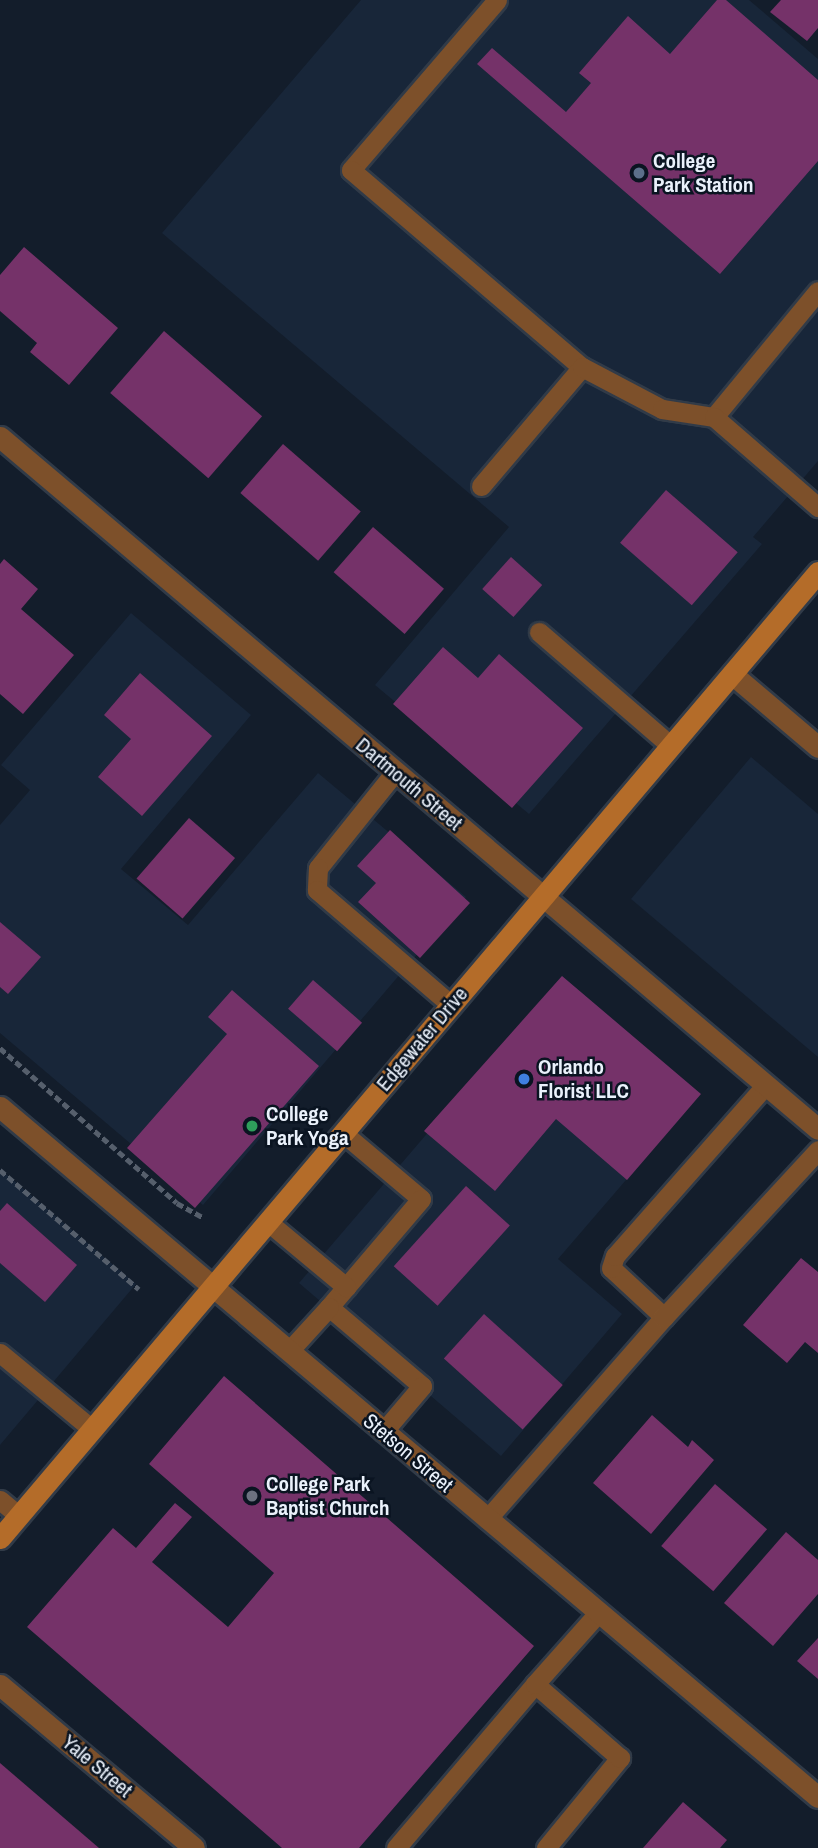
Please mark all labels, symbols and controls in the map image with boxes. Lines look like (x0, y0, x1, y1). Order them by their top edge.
place label: College Park Station (653, 148, 753, 198)
marker: College Park Station (631, 165, 647, 181)
street label: Dartmouth Street (351, 732, 467, 836)
street label: Edgewater Drive (371, 982, 473, 1096)
place label: Orlando Florist LLC (538, 1054, 629, 1104)
marker: Orlando Florist LLC (516, 1071, 532, 1087)
place label: College Park Yoga (266, 1101, 349, 1151)
marker: College Park Yoga (244, 1118, 260, 1134)
street label: Stetson Street (358, 1408, 458, 1498)
place label: College Park Baptist Church (266, 1471, 389, 1521)
marker: College Park Baptist Church (244, 1488, 260, 1504)
street label: Yale Street (57, 1729, 137, 1803)

